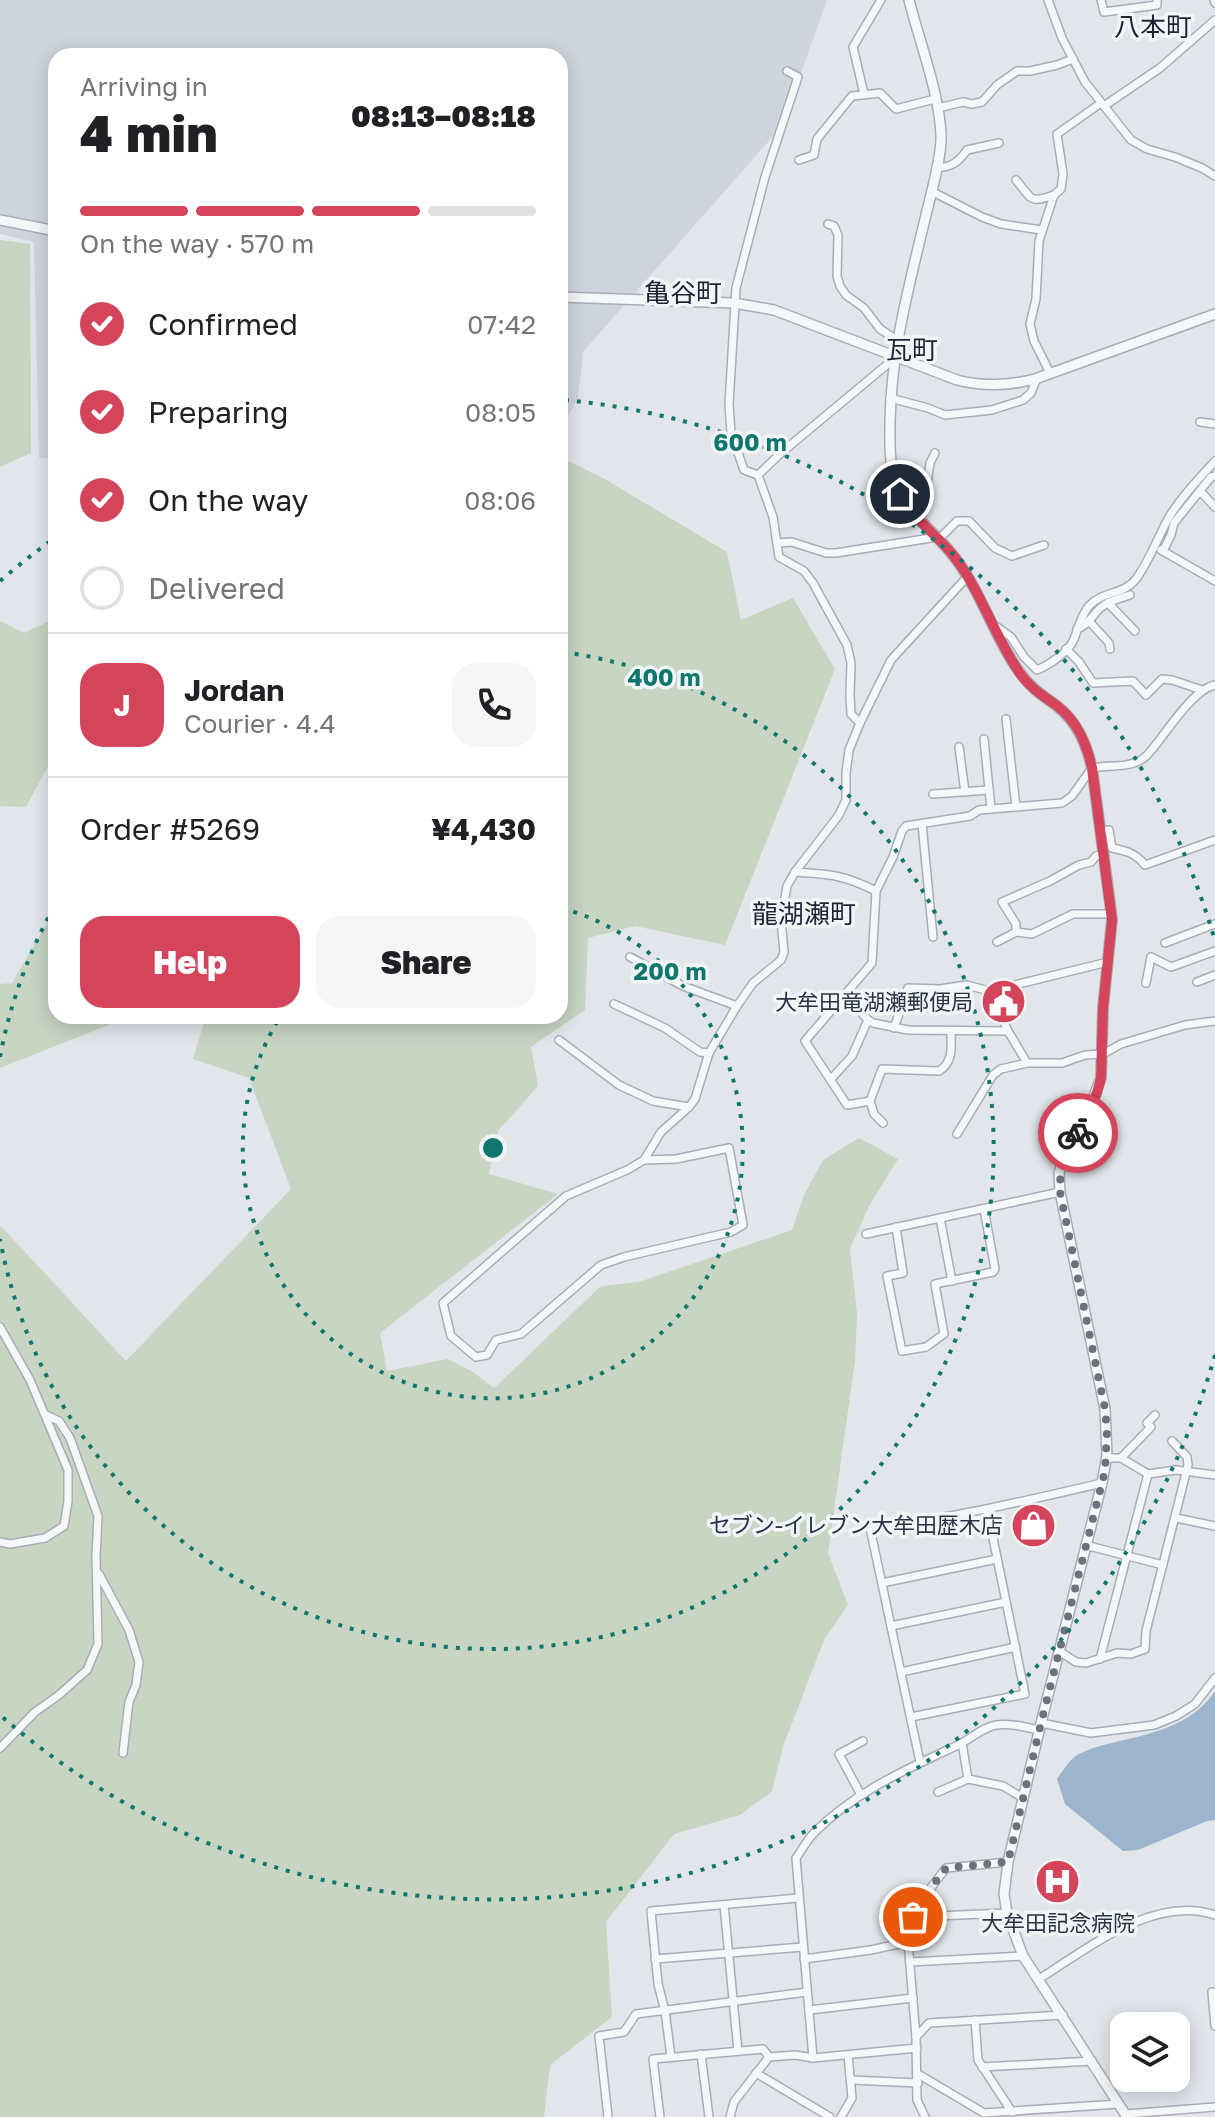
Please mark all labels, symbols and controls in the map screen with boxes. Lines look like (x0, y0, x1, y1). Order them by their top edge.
district label: 八本町 (1114, 11, 1192, 42)
text: Arriving in (80, 71, 208, 102)
text: 08:13–08:18 (351, 98, 536, 134)
text: 4 min (80, 101, 218, 163)
text: On the way · 570 m (80, 228, 314, 259)
district label: 亀谷町 (644, 277, 722, 308)
icon: check (80, 302, 124, 346)
text: Confirmed (148, 306, 298, 342)
text: 07:42 (467, 309, 536, 340)
district label: 瓦町 (886, 334, 938, 365)
icon: check (80, 390, 124, 434)
text: Preparing (148, 394, 289, 430)
text: 08:05 (465, 397, 536, 428)
text: 600 m (713, 427, 787, 456)
pin (866, 460, 934, 528)
icon: home (878, 472, 922, 516)
icon: check (80, 478, 124, 522)
text: On the way (148, 482, 308, 518)
text: 08:06 (464, 485, 536, 516)
text: Delivered (148, 570, 285, 606)
text: 400 m (627, 662, 701, 691)
button: phone (452, 663, 536, 747)
text: Jordan (184, 672, 284, 708)
text: J (113, 687, 131, 723)
text: Courier · 4.4 (184, 708, 336, 739)
text: Order #5269 (80, 811, 260, 847)
text: ¥4,430 (431, 811, 536, 847)
district label: 龍湖瀬町 (752, 898, 856, 929)
button: Help (80, 916, 300, 1008)
button: Share (316, 916, 536, 1008)
text: 200 m (634, 956, 706, 985)
public building icon: 大牟田竜湖瀬郵便局 (980, 978, 1028, 1026)
place label: 大牟田竜湖瀬郵便局 (775, 988, 973, 1015)
courier (1038, 1093, 1118, 1173)
icon: bike (1056, 1111, 1100, 1155)
centre of rings (479, 1134, 507, 1162)
shop icon: セブン-イレブン大牟田歴木店 (1010, 1501, 1058, 1549)
place label: セブン-イレブン大牟田歴木店 (709, 1511, 1003, 1538)
hospital icon: 大牟田記念病院 (1034, 1858, 1082, 1906)
pin (879, 1883, 947, 1951)
icon: bag (891, 1895, 935, 1939)
place label: 大牟田記念病院 (981, 1909, 1135, 1936)
map controls (1110, 2012, 1190, 2092)
button: layers (1110, 2012, 1190, 2092)

